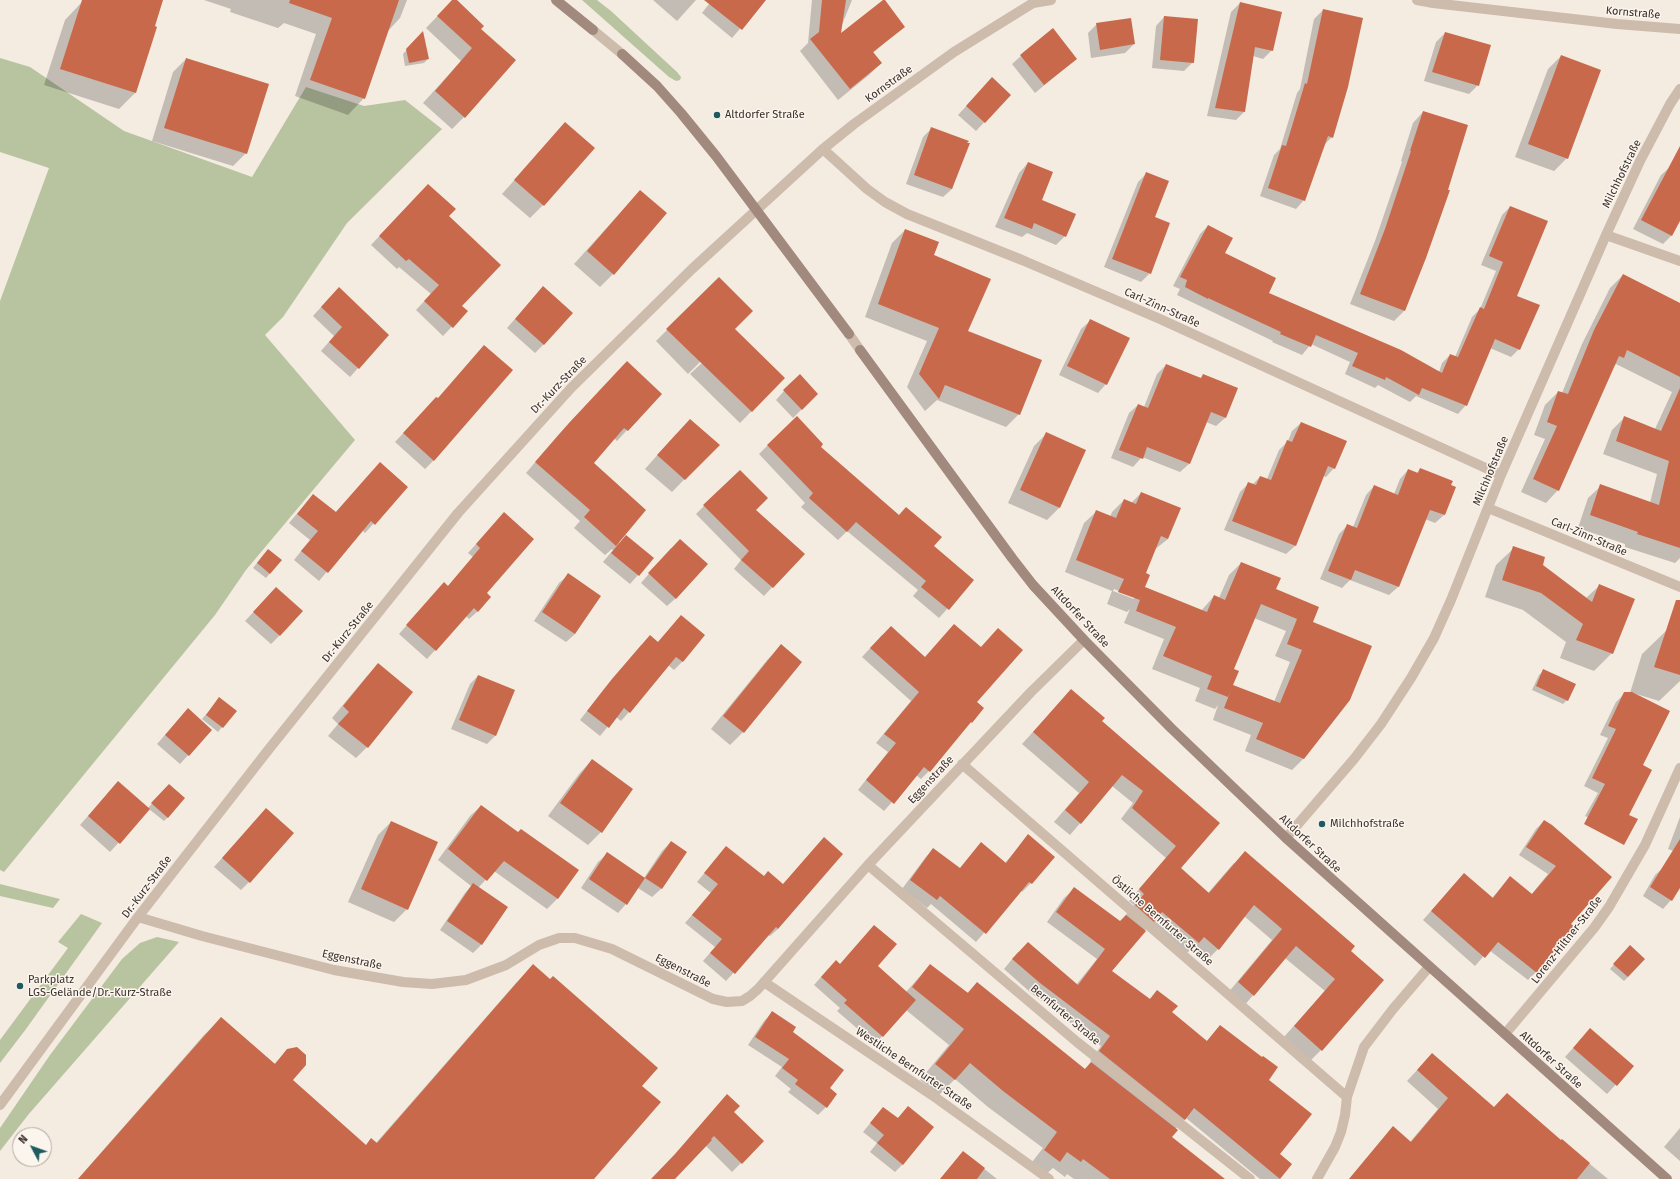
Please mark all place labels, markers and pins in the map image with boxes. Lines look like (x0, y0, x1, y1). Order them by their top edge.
place label: Altdorfer Straße (725, 108, 805, 122)
marker: Altdorfer Straße (712, 110, 722, 120)
place label: Milchhofstraße (1330, 817, 1405, 831)
marker: Milchhofstraße (1317, 819, 1327, 829)
place label: Parkplatz LGS-Gelände/Dr.-Kurz-Straße (28, 973, 172, 999)
marker: Parkplatz LGS-Gelände/Dr.-Kurz-Straße (15, 981, 25, 991)

